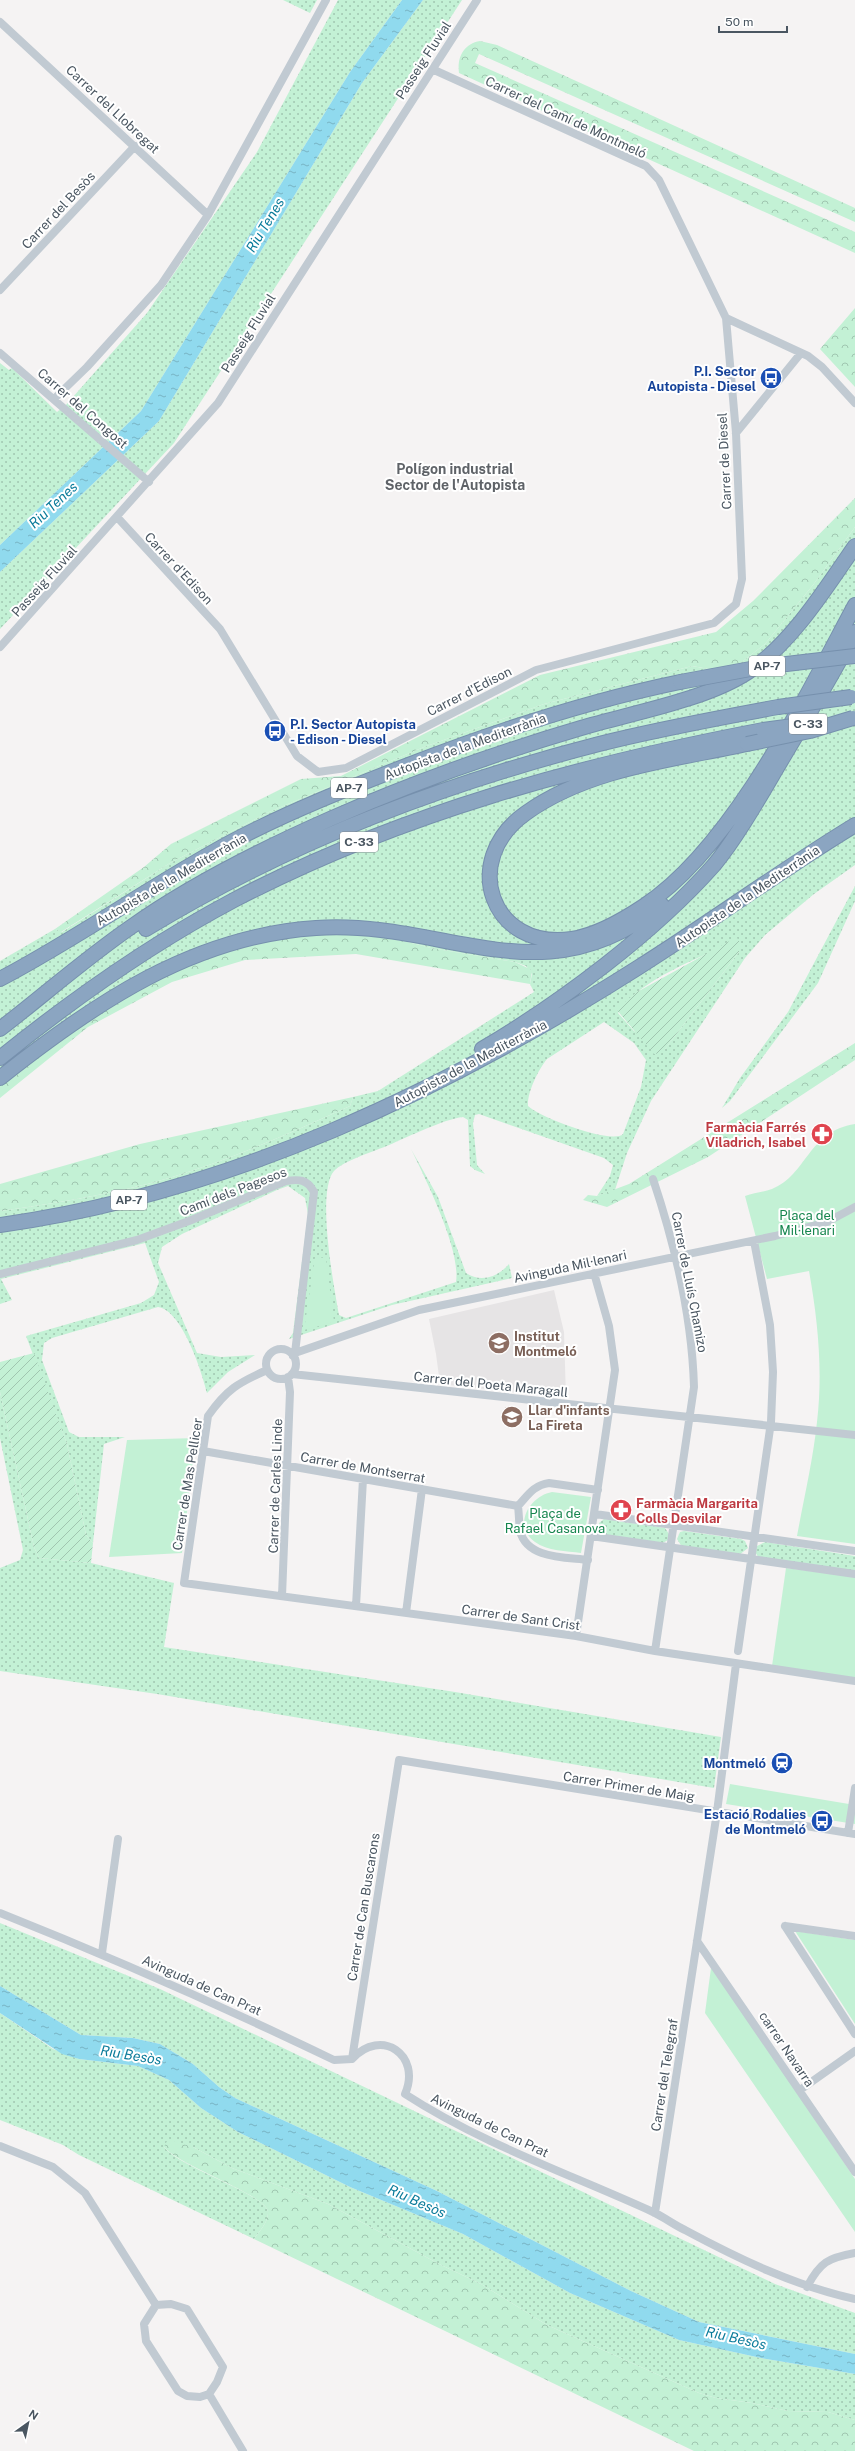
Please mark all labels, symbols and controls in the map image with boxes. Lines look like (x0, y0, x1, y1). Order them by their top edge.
scale bar (719, 8, 787, 34)
text: 50 m (725, 15, 753, 29)
street label: Passeig Fluvial (393, 18, 454, 102)
street label: Carrer del Llobregat (63, 62, 162, 157)
street label: Carrer del Camí de Montmeló (483, 73, 649, 161)
street label: Carrer del Besòs (19, 169, 98, 252)
water label: Riu Tenes (243, 195, 288, 255)
street label: Passeig Fluvial (218, 291, 279, 375)
place label: P.I. Sector Autopista - Diesel (647, 364, 757, 394)
street label: Carrer del Congost (35, 365, 131, 452)
bus stop icon: P.I. Sector Autopista - Diesel (758, 365, 784, 391)
street label: Carrer de Diesel (714, 412, 735, 510)
district label: Polígon industrial Sector de l'Autopista (385, 461, 525, 493)
water label: Riu Tenes (25, 478, 81, 532)
street label: Carrer d'Edison (141, 529, 216, 607)
street label: Passeig Fluvial (9, 543, 80, 620)
road number: AP-7 (749, 656, 785, 676)
street label: Carrer d'Edison (424, 664, 514, 719)
street label: Autopista de la Mediterrània (382, 710, 548, 783)
road number: C-33 (789, 714, 827, 734)
place label: P.I. Sector Autopista - Edison - Diesel (290, 717, 416, 747)
bus stop icon: P.I. Sector Autopista - Edison - Diesel (262, 718, 288, 744)
road number: AP-7 (331, 778, 367, 798)
street label: Autopista de la Mediterrània (93, 830, 249, 929)
road number: C-33 (340, 832, 378, 852)
street label: Autopista de la Mediterrània (672, 842, 822, 950)
street label: Autopista de la Mediterrània (391, 1017, 549, 1110)
place label: Farmàcia Farrés Viladrich, Isabel (705, 1120, 806, 1150)
pharmacy icon: Farmàcia Farrés Viladrich, Isabel (809, 1121, 835, 1147)
street label: Camí dels Pagesos (178, 1164, 289, 1219)
road number: AP-7 (111, 1190, 147, 1210)
park label: Plaça del Mil·lenari (779, 1208, 835, 1238)
street label: Carrer de Lluís Chamizo (668, 1210, 711, 1354)
street label: Avinguda Mil·lenari (512, 1247, 628, 1286)
place label: Institut Montmeló (514, 1329, 577, 1359)
school or university icon: Institut Montmeló (486, 1330, 512, 1356)
street label: Carrer del Poeta Maragall (413, 1369, 569, 1400)
place label: Llar d'infants La Fireta (528, 1403, 610, 1433)
school or university icon: Llar d'infants La Fireta (499, 1404, 525, 1430)
street label: Carrer de Mas Pellicer (170, 1417, 205, 1551)
street label: Carrer de Carles Linde (266, 1418, 285, 1554)
street label: Carrer de Montserrat (299, 1449, 427, 1486)
place label: Farmàcia Margarita Colls Desvilar (636, 1496, 758, 1526)
pharmacy icon: Farmàcia Margarita Colls Desvilar (608, 1497, 634, 1523)
park label: Plaça de Rafael Casanova (505, 1506, 605, 1536)
street label: Carrer de Sant Crist (461, 1602, 581, 1633)
station icon: Montmeló (769, 1750, 795, 1776)
place label: Montmeló (703, 1756, 766, 1771)
street label: Carrer Primer de Maig (562, 1769, 696, 1804)
place label: Estació Rodalies de Montmeló (704, 1807, 806, 1837)
bus stop icon: Estació Rodalies de Montmeló (809, 1808, 835, 1834)
street label: Carrer de Can Buscarons (344, 1832, 383, 1982)
street label: Avinguda de Can Prat (140, 1952, 264, 2019)
street label: carrer Navarra (756, 2009, 817, 2090)
street label: Carrer del Telegraf (648, 2018, 681, 2133)
water label: Riu Besòs (99, 2042, 163, 2068)
street label: Avinguda de Can Prat (428, 2090, 551, 2161)
water label: Riu Besòs (386, 2181, 449, 2221)
water label: Riu Besòs (704, 2323, 768, 2353)
north arrow (8, 2403, 48, 2443)
text: N (27, 2407, 40, 2422)

